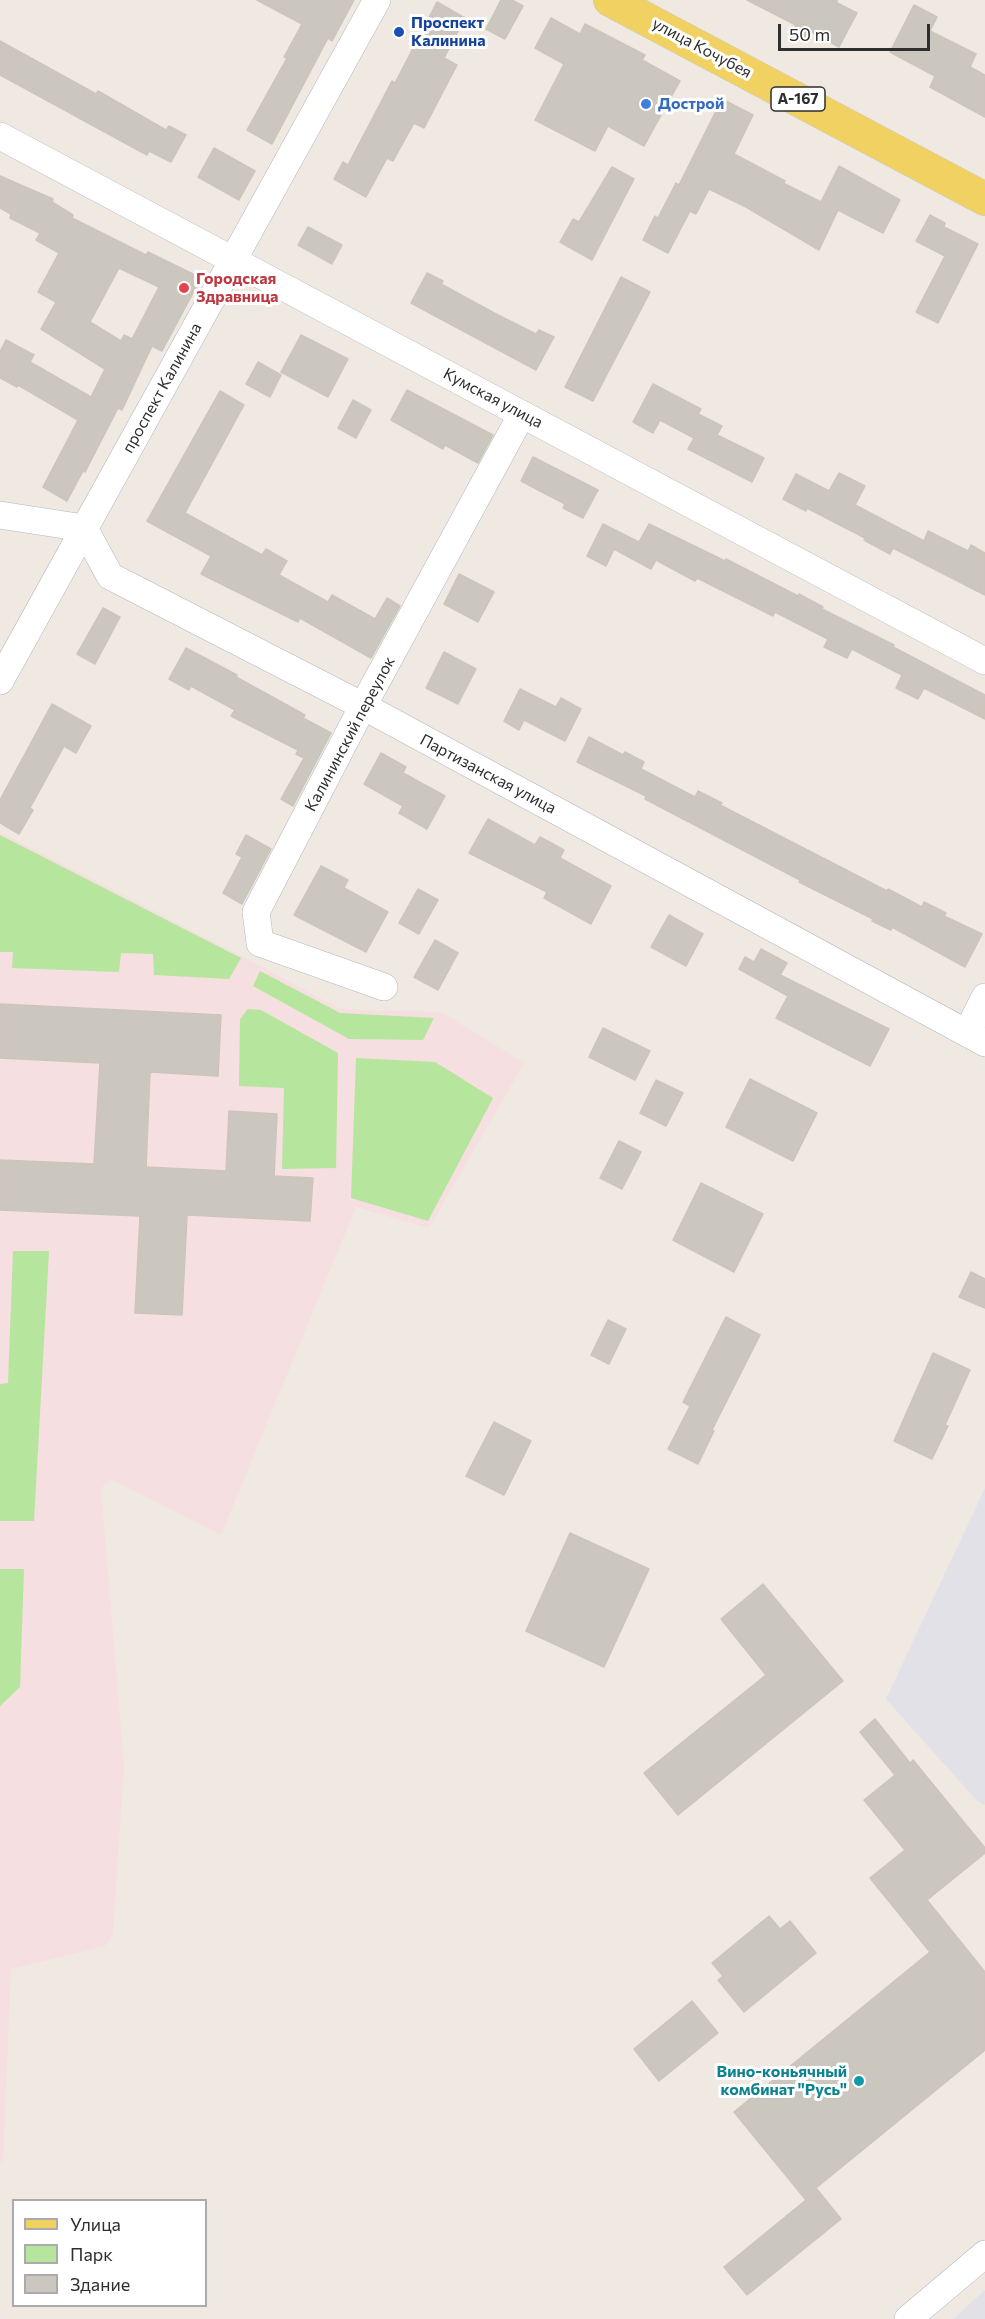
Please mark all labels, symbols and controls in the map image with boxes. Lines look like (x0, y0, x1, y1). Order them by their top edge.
scale bar (781, 12, 932, 50)
place label: Проспект Калинина (411, 13, 486, 51)
street label: улица Кочубея (649, 14, 755, 82)
text: 50 m (789, 23, 830, 45)
marker: Проспект Калинина (392, 25, 406, 39)
road number: А-167 (771, 87, 825, 111)
place label: Дострой (658, 94, 724, 114)
marker: Дострой (639, 97, 653, 111)
place label: Городская Здравница (196, 269, 278, 307)
marker: Городская Здравница (177, 281, 191, 295)
street label: проспект Калинина (118, 320, 206, 456)
street label: Кумская улица (440, 364, 546, 432)
street label: Калининский переулок (301, 653, 399, 815)
street label: Партизанская улица (417, 730, 559, 818)
place label: Вино-коньячный комбинат "Русь" (717, 2062, 847, 2100)
marker: Вино-коньячный комбинат "Русь" (852, 2074, 866, 2088)
legend (12, 2199, 207, 2307)
text: Улица (70, 2213, 121, 2235)
text: Парк (70, 2243, 113, 2265)
text: Здание (70, 2273, 130, 2295)

